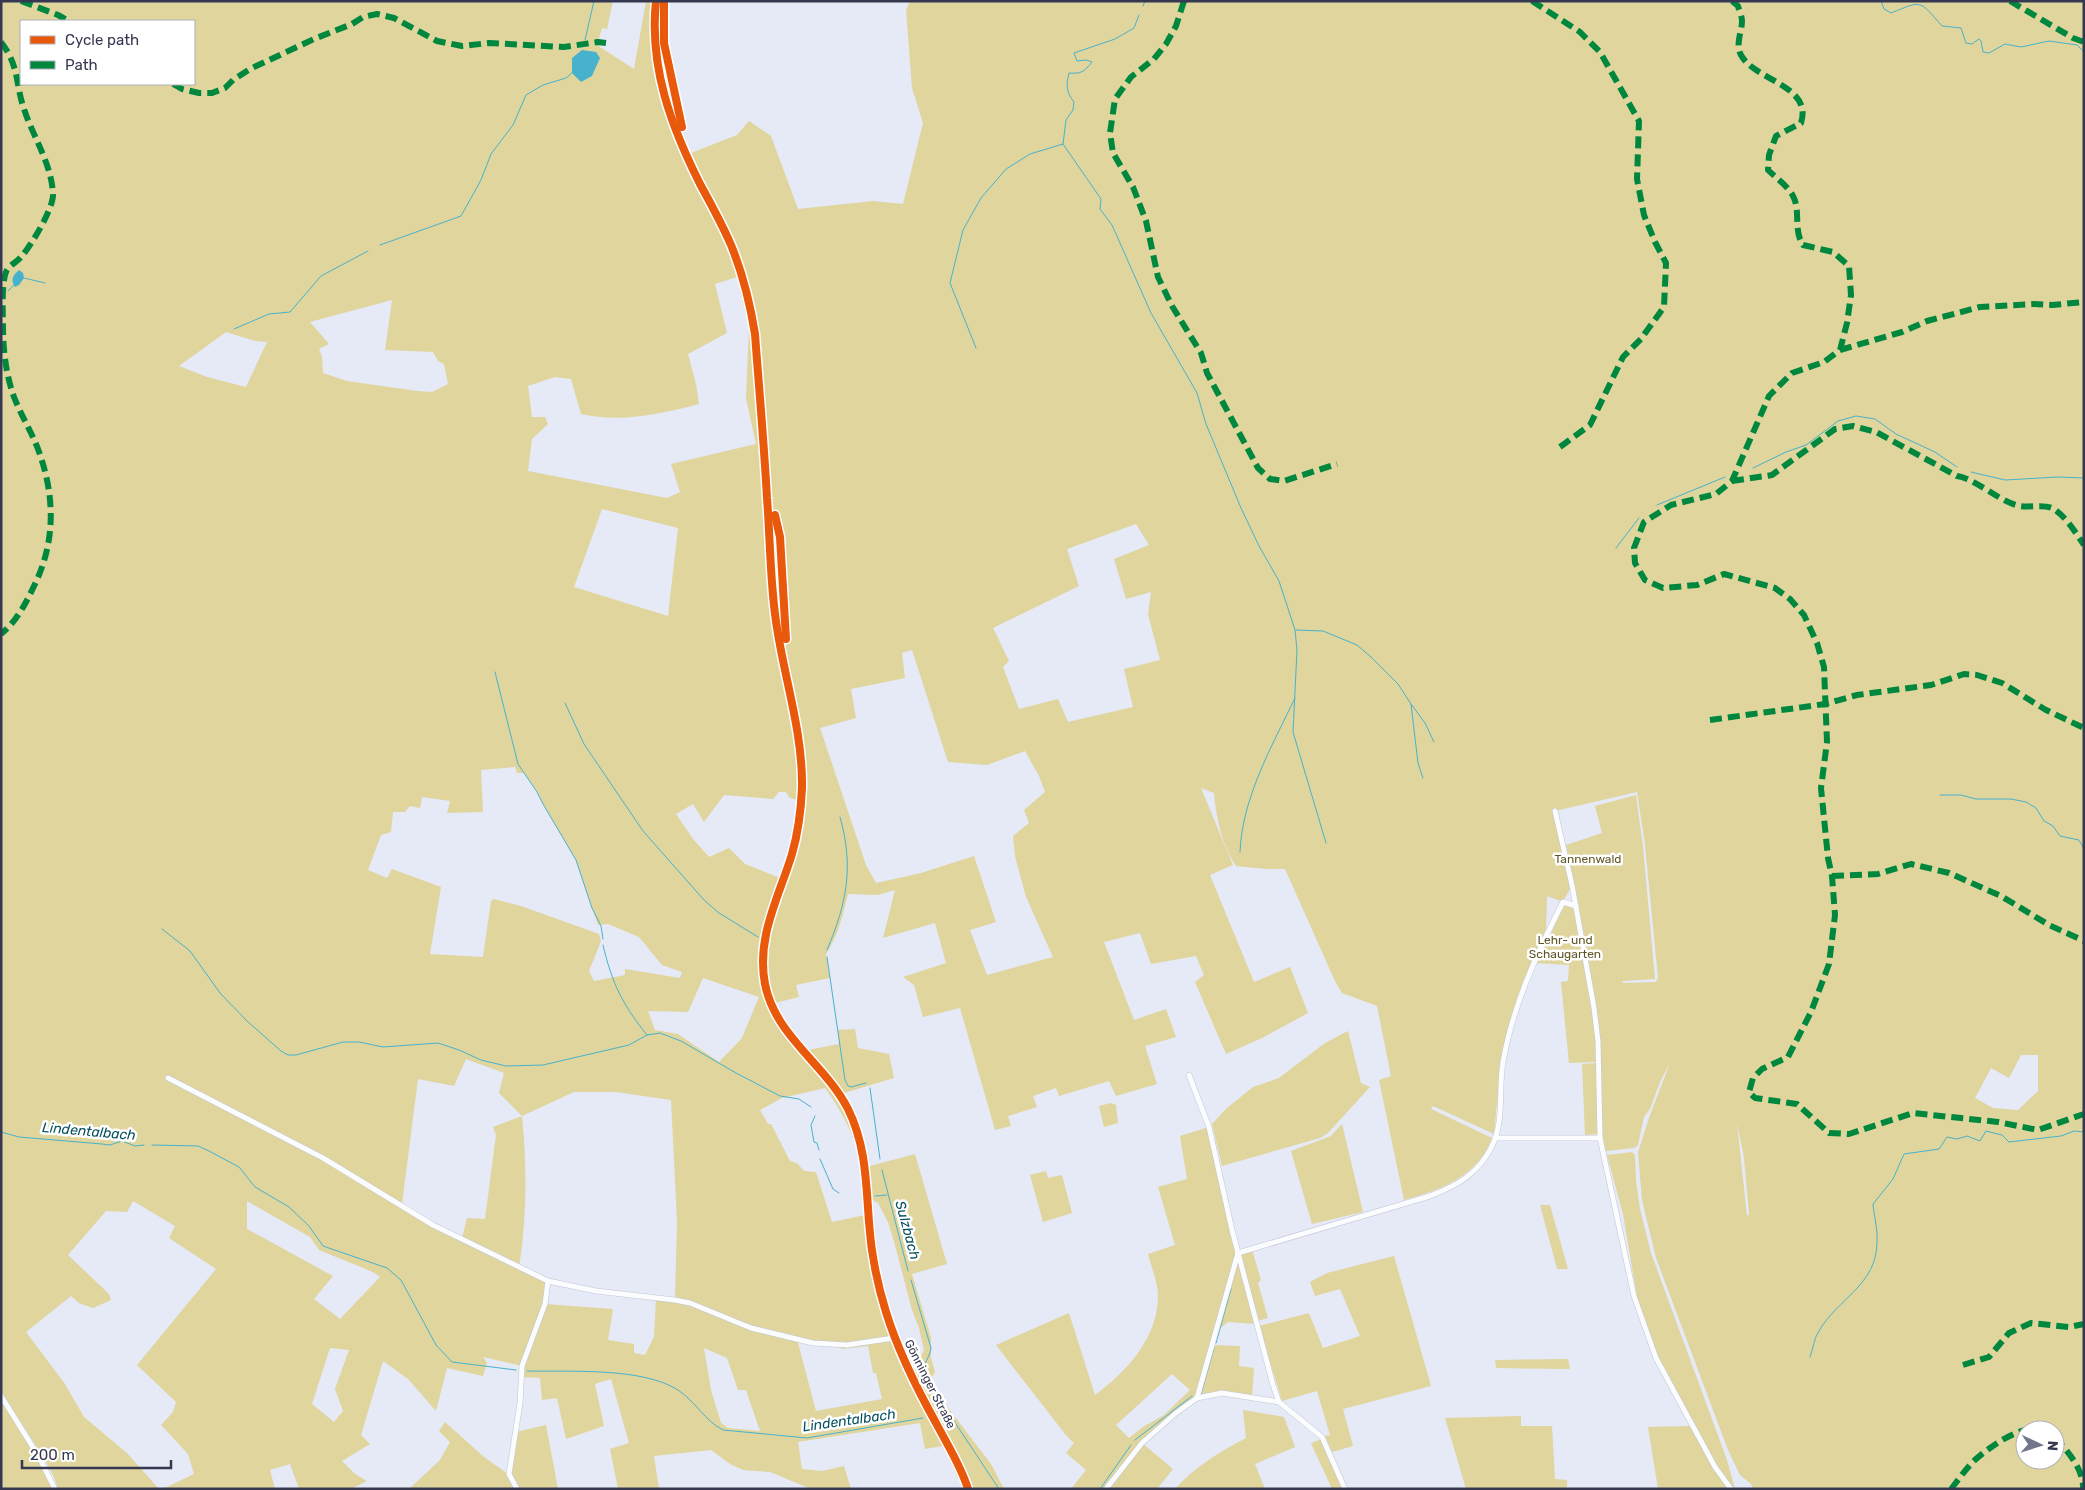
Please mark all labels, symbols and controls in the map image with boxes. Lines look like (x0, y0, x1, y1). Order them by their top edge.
legend (20, 20, 195, 85)
text: Cycle path (65, 31, 139, 49)
text: Path (65, 56, 98, 74)
park label: Tannenwald (1554, 852, 1622, 866)
park label: Lehr- und Schaugarten (1529, 933, 1601, 961)
water label: Lindentalbach (41, 1119, 136, 1144)
water label: Sulzbach (891, 1199, 924, 1261)
street label: Gönninger Straße (902, 1337, 959, 1431)
water label: Lindentalbach (801, 1406, 897, 1435)
north arrow (2015, 1420, 2065, 1470)
scale bar (22, 1438, 171, 1470)
text: N (2044, 1440, 2061, 1451)
text: 200 m (30, 1446, 75, 1464)

